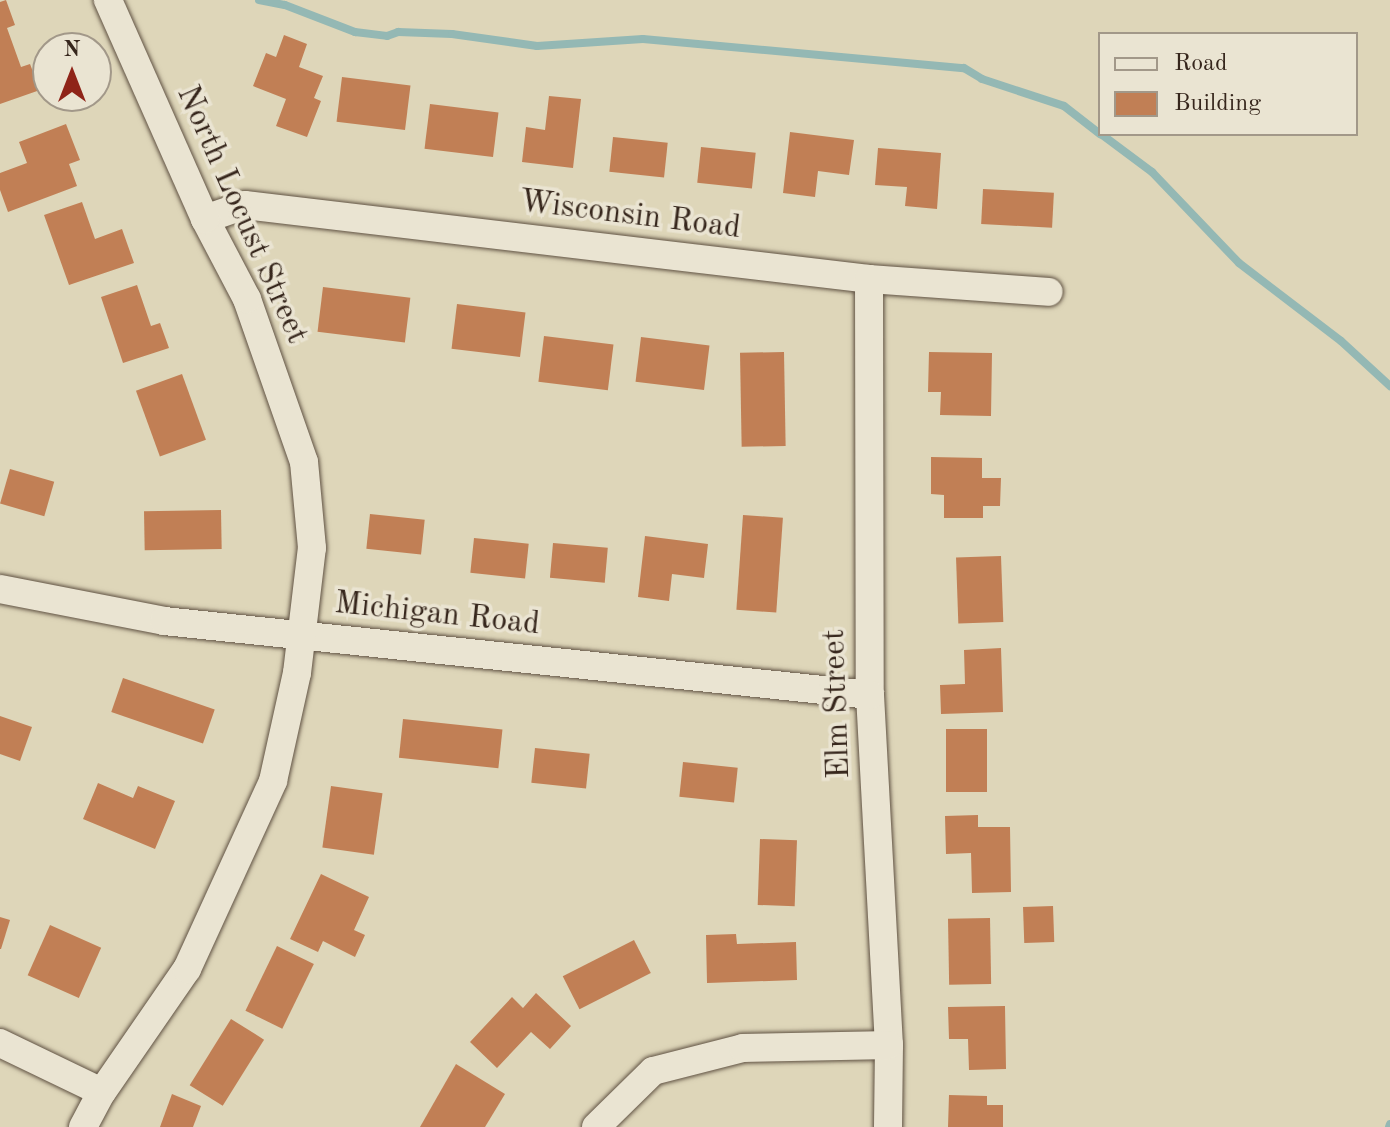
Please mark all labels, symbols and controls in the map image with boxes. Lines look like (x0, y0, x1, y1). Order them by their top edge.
north arrow (32, 32, 112, 112)
legend (1098, 32, 1358, 136)
text: N (64, 39, 80, 61)
text: Road (1174, 52, 1227, 76)
street label: North Locust Street (167, 80, 315, 350)
text: Building (1174, 92, 1261, 116)
street label: Wisconsin Road (517, 183, 743, 249)
street label: Michigan Road (333, 585, 541, 645)
street label: Elm Street (816, 628, 860, 780)

